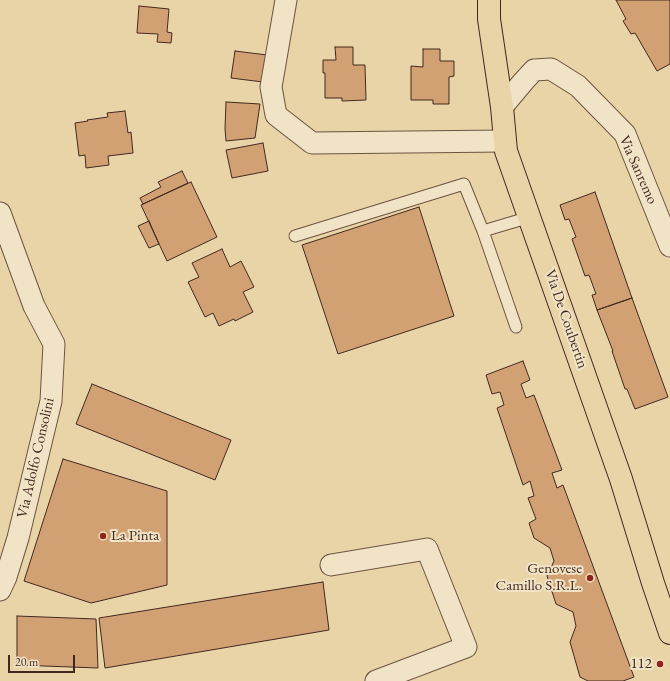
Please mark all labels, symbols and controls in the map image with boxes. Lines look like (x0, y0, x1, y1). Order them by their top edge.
street label: Via Sanremo (615, 133, 661, 207)
street label: Via De Coubertin (541, 267, 591, 371)
street label: Via Adolfo Consolini (13, 396, 59, 520)
place label: La Pinta (111, 527, 159, 545)
marker: La Pinta (98, 531, 108, 541)
place label: Genovese Camillo S.R.L. (496, 560, 582, 595)
marker: Genovese Camillo S.R.L. (585, 573, 595, 583)
scale bar (10, 647, 77, 673)
text: 20 m (15, 654, 38, 670)
place label: 112 (630, 655, 652, 673)
marker: 112 (655, 659, 665, 669)

